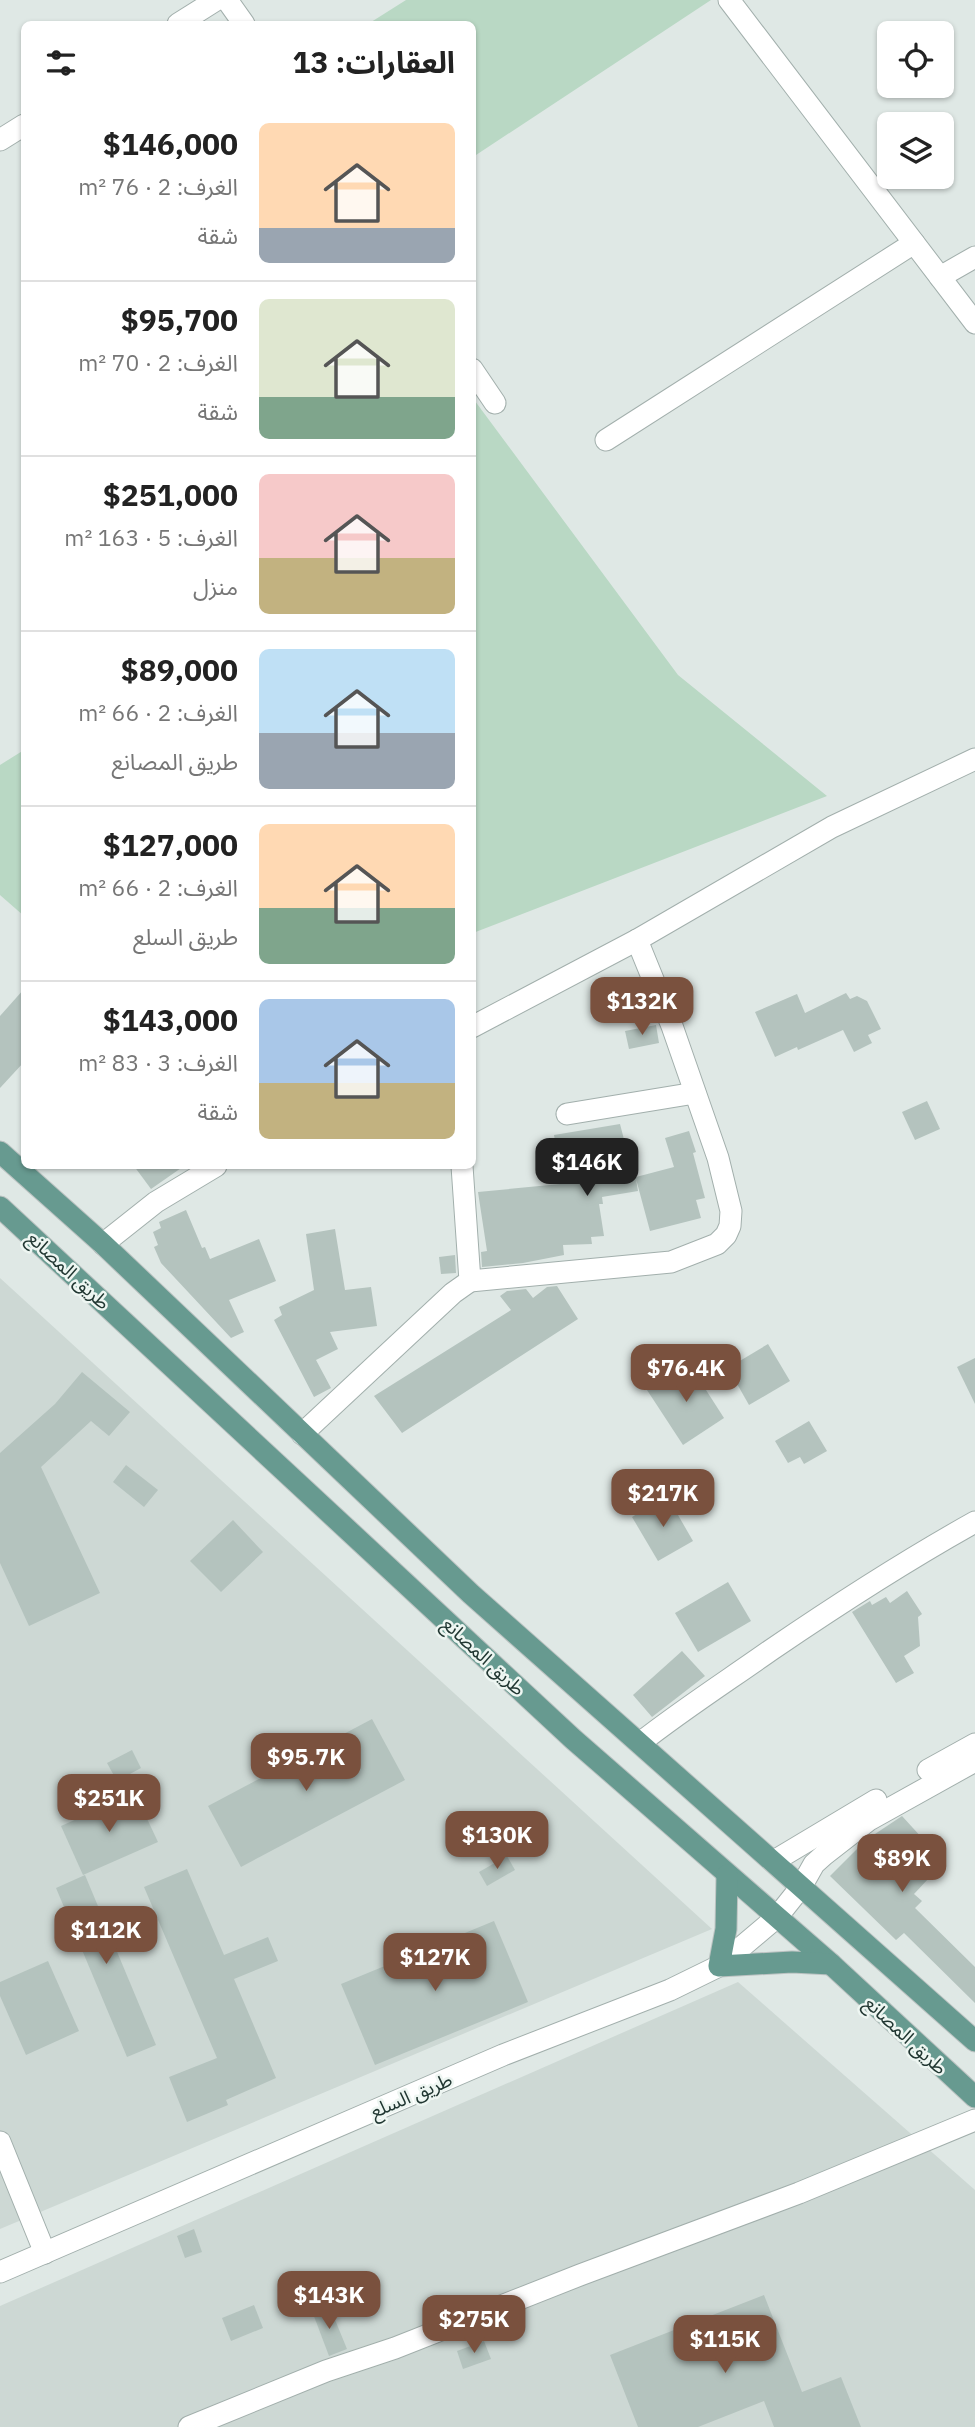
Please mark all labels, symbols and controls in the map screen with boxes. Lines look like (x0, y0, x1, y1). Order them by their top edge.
map controls (877, 21, 954, 189)
button: locate (877, 21, 954, 98)
text: العقارات: 13 (293, 42, 455, 81)
icon: filters (42, 44, 80, 82)
button: layers (877, 112, 954, 189)
text: $146,000 (103, 124, 238, 163)
icon: home (315, 151, 399, 235)
text: الغرف: 2 · 76 m² (78, 171, 238, 201)
text: شقة (197, 220, 238, 250)
text: $95,700 (121, 300, 238, 339)
icon: home (315, 327, 399, 411)
text: الغرف: 2 · 70 m² (78, 347, 238, 377)
text: شقة (197, 396, 238, 426)
text: $251,000 (103, 475, 238, 514)
icon: home (315, 502, 399, 586)
text: الغرف: 5 · 163 m² (64, 522, 238, 552)
text: منزل (193, 571, 238, 601)
text: $89,000 (121, 650, 238, 689)
icon: home (315, 677, 399, 761)
text: الغرف: 2 · 66 m² (78, 697, 238, 727)
text: طريق المصانع (111, 746, 238, 776)
text: $127,000 (103, 825, 238, 864)
icon: home (315, 852, 399, 936)
text: الغرف: 2 · 66 m² (78, 872, 238, 902)
text: طريق السلع (133, 921, 238, 951)
pin: $132K (593, 978, 691, 1037)
text: $132K (606, 985, 678, 1015)
text: $143,000 (103, 1000, 238, 1039)
icon: home (315, 1027, 399, 1111)
text: الغرف: 3 · 83 m² (78, 1047, 238, 1077)
text: شقة (197, 1096, 238, 1126)
pin: $146K (538, 1138, 636, 1198)
text: $146K (551, 1146, 623, 1176)
street label: طريق المصانع (21, 1226, 116, 1317)
pin: $76.4K (629, 1344, 743, 1404)
text: $76.4K (647, 1352, 725, 1382)
pin: $217K (614, 1470, 712, 1529)
text: $217K (627, 1477, 699, 1507)
street label: طريق المصانع (436, 1612, 531, 1703)
pin: $95.7K (249, 1734, 363, 1793)
text: $95.7K (267, 1741, 345, 1771)
pin: $251K (60, 1774, 158, 1834)
text: $251K (73, 1782, 145, 1812)
pin: $130K (448, 1812, 546, 1871)
text: $130K (461, 1819, 533, 1849)
pin: $89K (861, 1834, 943, 1894)
text: $89K (873, 1842, 931, 1872)
pin: $112K (57, 1906, 155, 1966)
text: $112K (70, 1914, 142, 1944)
pin: $127K (386, 1934, 484, 1993)
text: $127K (399, 1941, 471, 1971)
street label: طريق المصانع (858, 1991, 953, 2082)
street label: طريق السلع (366, 2067, 457, 2126)
pin: $143K (280, 2272, 378, 2331)
text: $143K (293, 2279, 365, 2309)
pin: $275K (425, 2296, 523, 2355)
text: $275K (438, 2303, 510, 2333)
pin: $115K (676, 2316, 774, 2375)
text: $115K (689, 2323, 761, 2353)

